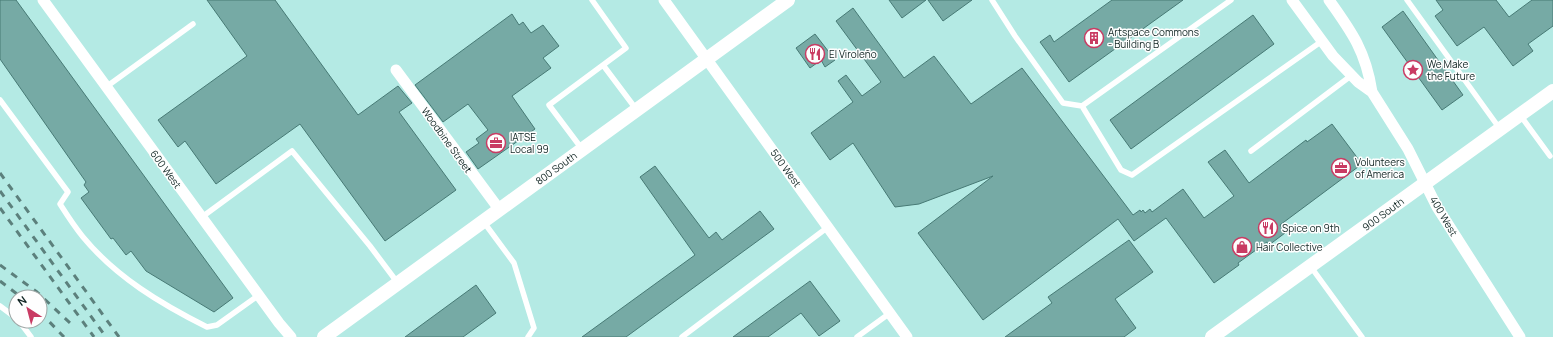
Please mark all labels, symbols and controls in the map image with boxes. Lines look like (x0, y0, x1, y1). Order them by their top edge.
place label: Artspace Commons - Building B (1108, 25, 1199, 51)
building icon: Artspace Commons - Building B (1083, 27, 1105, 49)
restaurant icon: El Viroleño (804, 43, 826, 65)
place label: El Viroleño (829, 47, 877, 61)
place label: We Make the Future (1427, 57, 1475, 83)
place icon: We Make the Future (1402, 59, 1424, 81)
street label: Woodbine Street (418, 104, 476, 176)
place label: IATSE Local 99 (510, 130, 549, 156)
office icon: IATSE Local 99 (485, 132, 507, 154)
street label: 500 West (767, 146, 805, 190)
street label: 600 West (147, 147, 185, 191)
street label: 800 South (532, 148, 580, 188)
place label: Volunteers of America (1355, 155, 1405, 181)
office icon: Volunteers of America (1330, 157, 1352, 179)
street label: 400 West (1427, 193, 1461, 239)
street label: 900 South (1359, 194, 1407, 234)
restaurant icon: Spice on 9th (1257, 217, 1279, 239)
place label: Spice on 9th (1282, 221, 1340, 235)
shop icon: Hair Collective (1231, 236, 1253, 258)
place label: Hair Collective (1256, 240, 1323, 254)
north arrow (8, 289, 48, 329)
text: N (14, 292, 30, 309)

